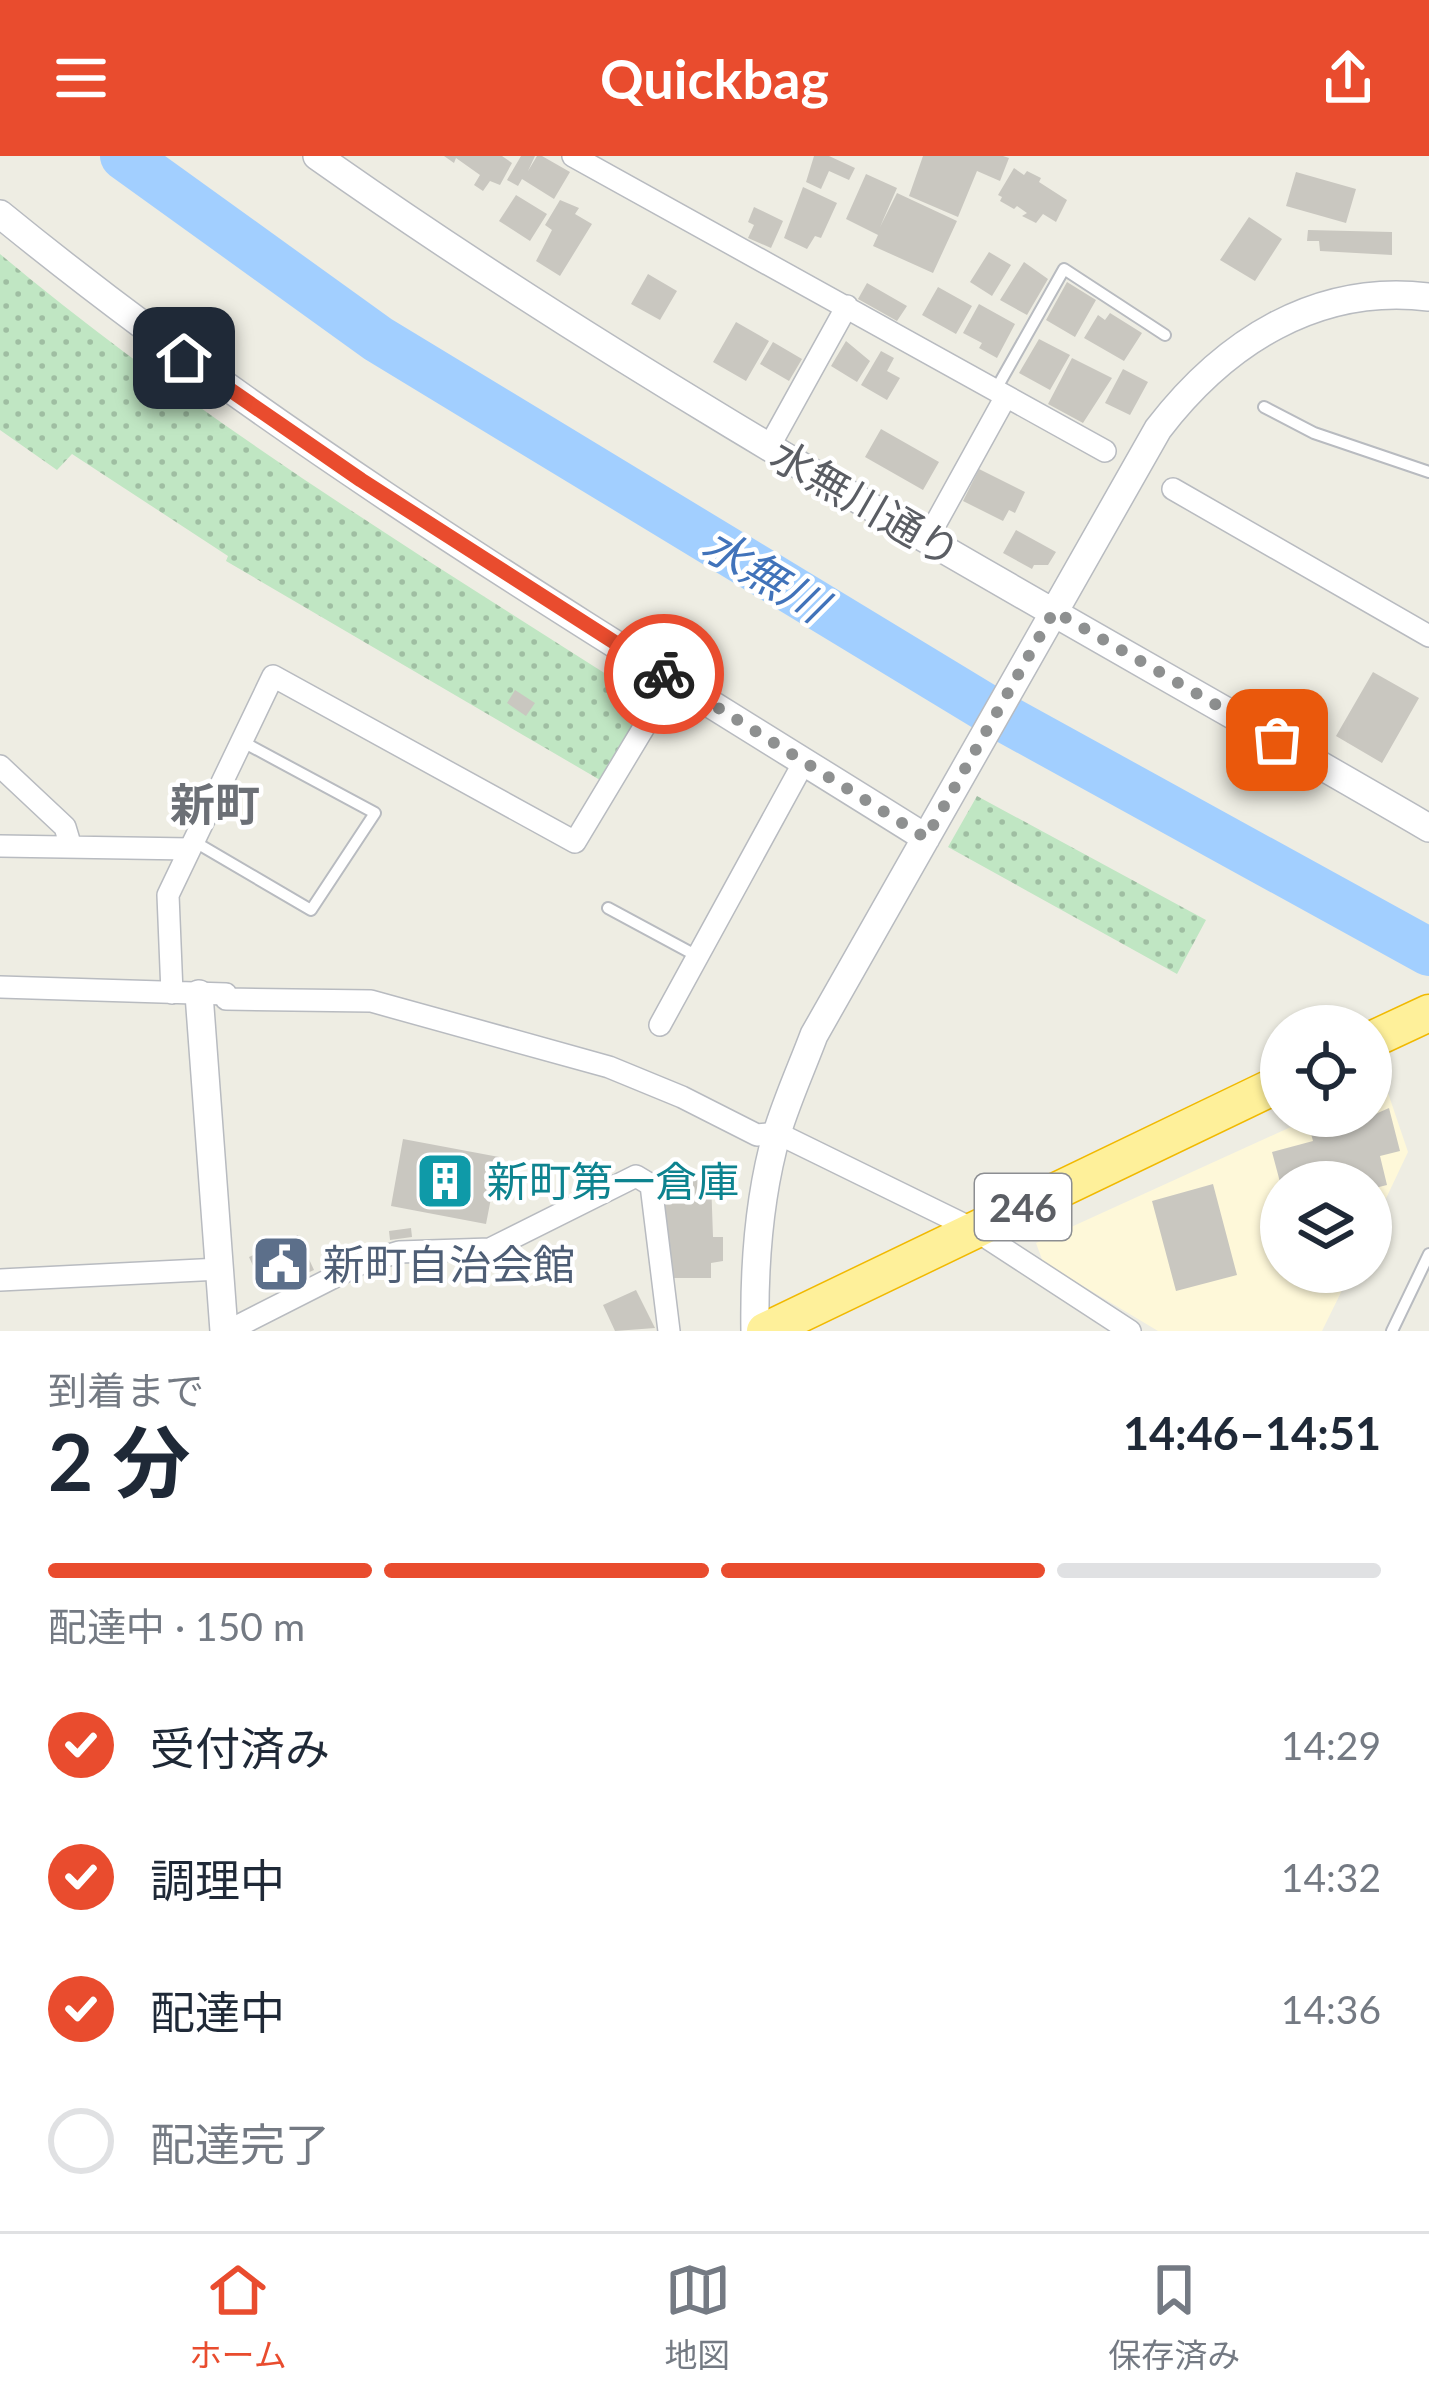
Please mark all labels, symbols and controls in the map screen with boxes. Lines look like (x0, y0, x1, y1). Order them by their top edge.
icon: menu (48, 45, 114, 111)
icon: share (1315, 45, 1381, 111)
text: Quickbag (600, 46, 829, 111)
pin (133, 307, 235, 409)
icon: home (151, 325, 217, 391)
street label: 水無川通り (762, 429, 970, 577)
water label: 水無川 (693, 516, 837, 632)
courier (604, 614, 724, 734)
icon: bike (631, 641, 697, 707)
pin (1226, 689, 1328, 791)
icon: bag (1244, 707, 1310, 773)
district label: 新町 (170, 777, 260, 831)
map controls (1260, 1005, 1392, 1293)
button: locate (1260, 1005, 1392, 1137)
building icon: 新町第一倉庫 (414, 1150, 476, 1212)
place label: 新町第一倉庫 (487, 1156, 739, 1206)
button: layers (1260, 1161, 1392, 1293)
road number: 246 (975, 1174, 1071, 1240)
public building icon: 新町自治会館 (250, 1233, 312, 1295)
place label: 新町自治会館 (323, 1239, 575, 1289)
text: 到着まで (48, 1367, 204, 1413)
text: 14:46–14:51 (1123, 1406, 1381, 1460)
text: 2 分 (48, 1414, 190, 1508)
text: 配達中 · 150 m (48, 1603, 305, 1649)
icon: check (48, 1712, 114, 1778)
text: 受付済み (150, 1721, 330, 1775)
text: 14:29 (1281, 1722, 1381, 1768)
icon: check (48, 1844, 114, 1910)
text: 調理中 (150, 1853, 285, 1907)
text: 14:32 (1281, 1854, 1381, 1900)
icon: check (48, 1976, 114, 2042)
text: 配達中 (150, 1985, 285, 2039)
text: 14:36 (1281, 1986, 1381, 2032)
text: 配達完了 (150, 2117, 330, 2171)
tab: ホーム (189, 2257, 287, 2377)
tab: 地図 (665, 2257, 731, 2377)
tab: 保存済み (1108, 2257, 1240, 2377)

